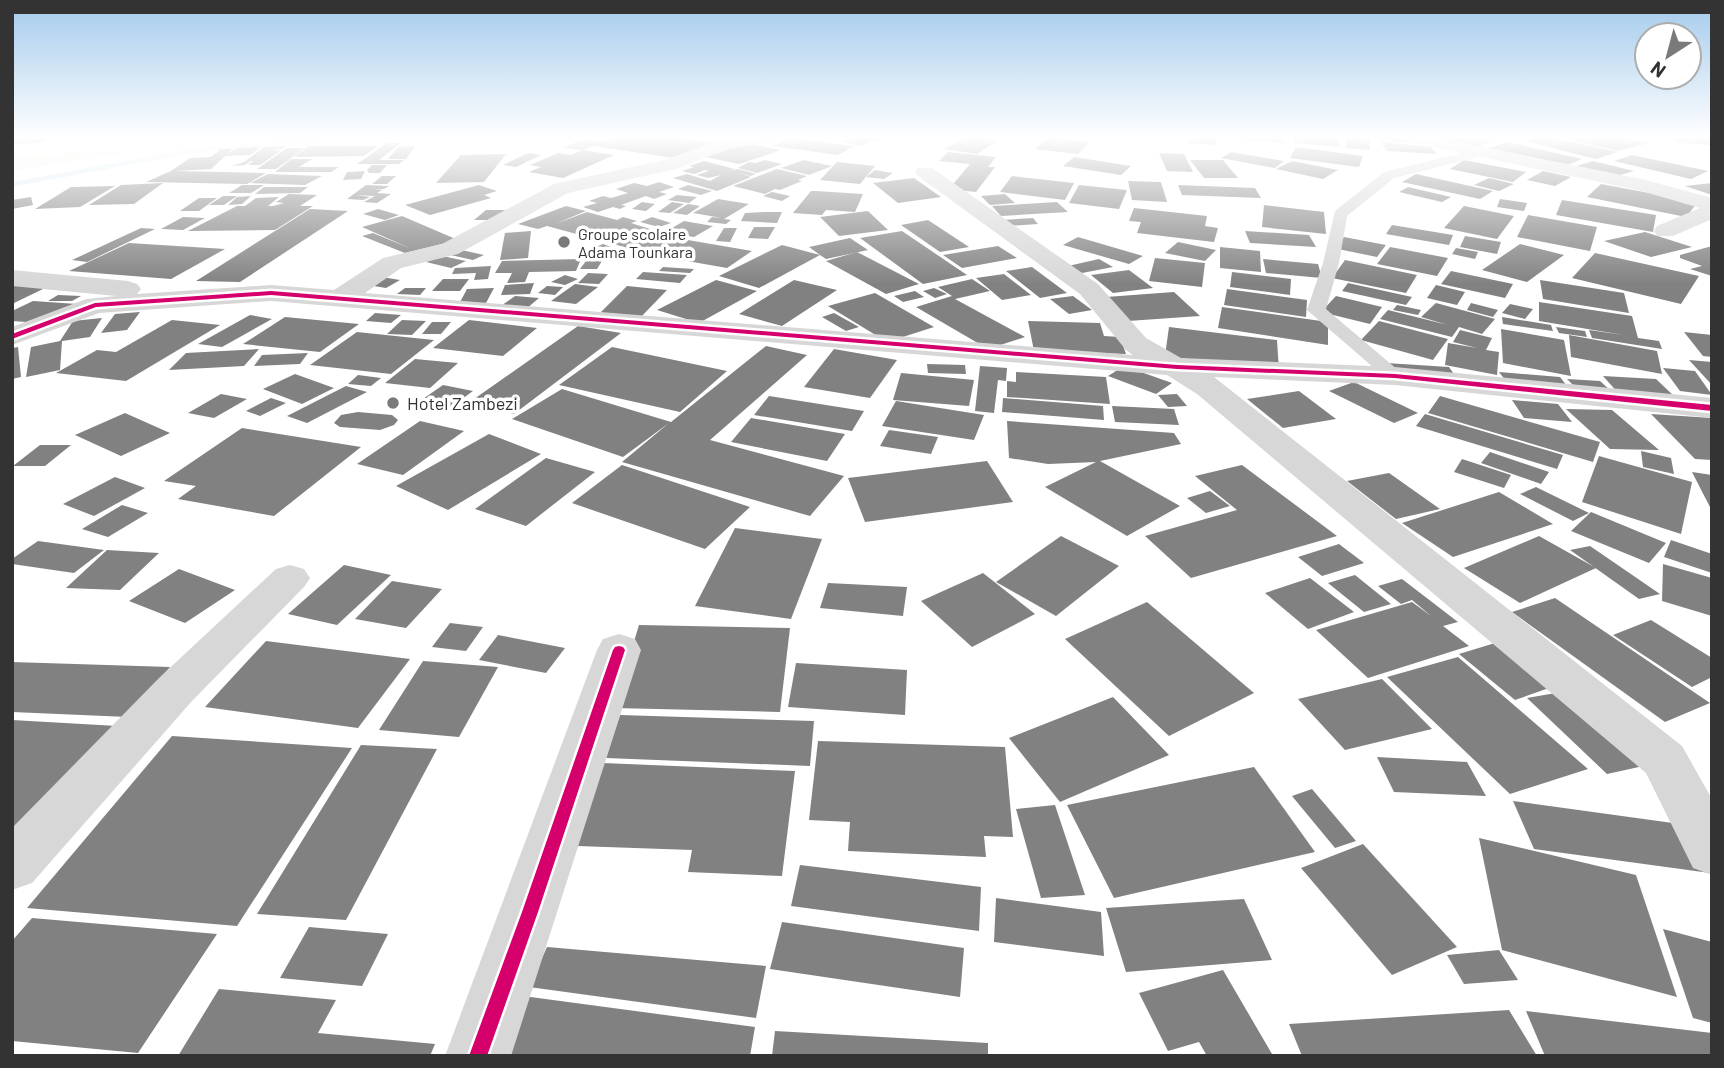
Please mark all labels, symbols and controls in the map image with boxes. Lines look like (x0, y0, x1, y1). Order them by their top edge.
north arrow (1633, 21, 1703, 91)
text: N (1646, 57, 1670, 83)
place label: Groupe scolaire Adama Tounkara (578, 224, 693, 261)
marker: Groupe scolaire Adama Tounkara (556, 234, 572, 250)
place label: Hotel Zambezi (407, 392, 518, 414)
marker: Hotel Zambezi (385, 395, 401, 411)

